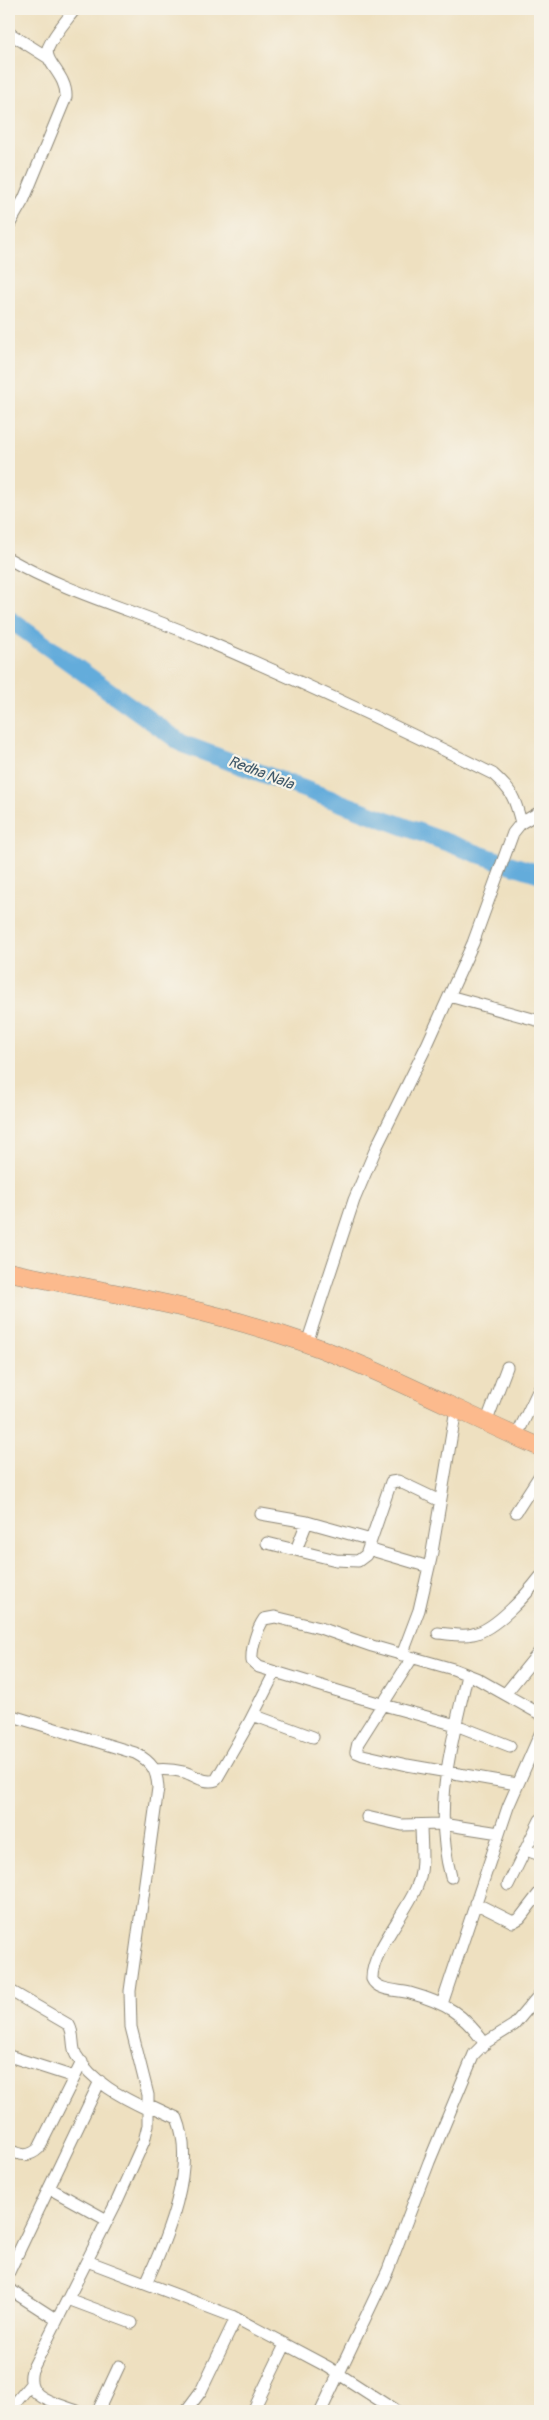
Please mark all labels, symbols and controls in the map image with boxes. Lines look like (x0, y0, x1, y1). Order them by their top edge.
water label: Redha Nala (226, 752, 297, 794)

